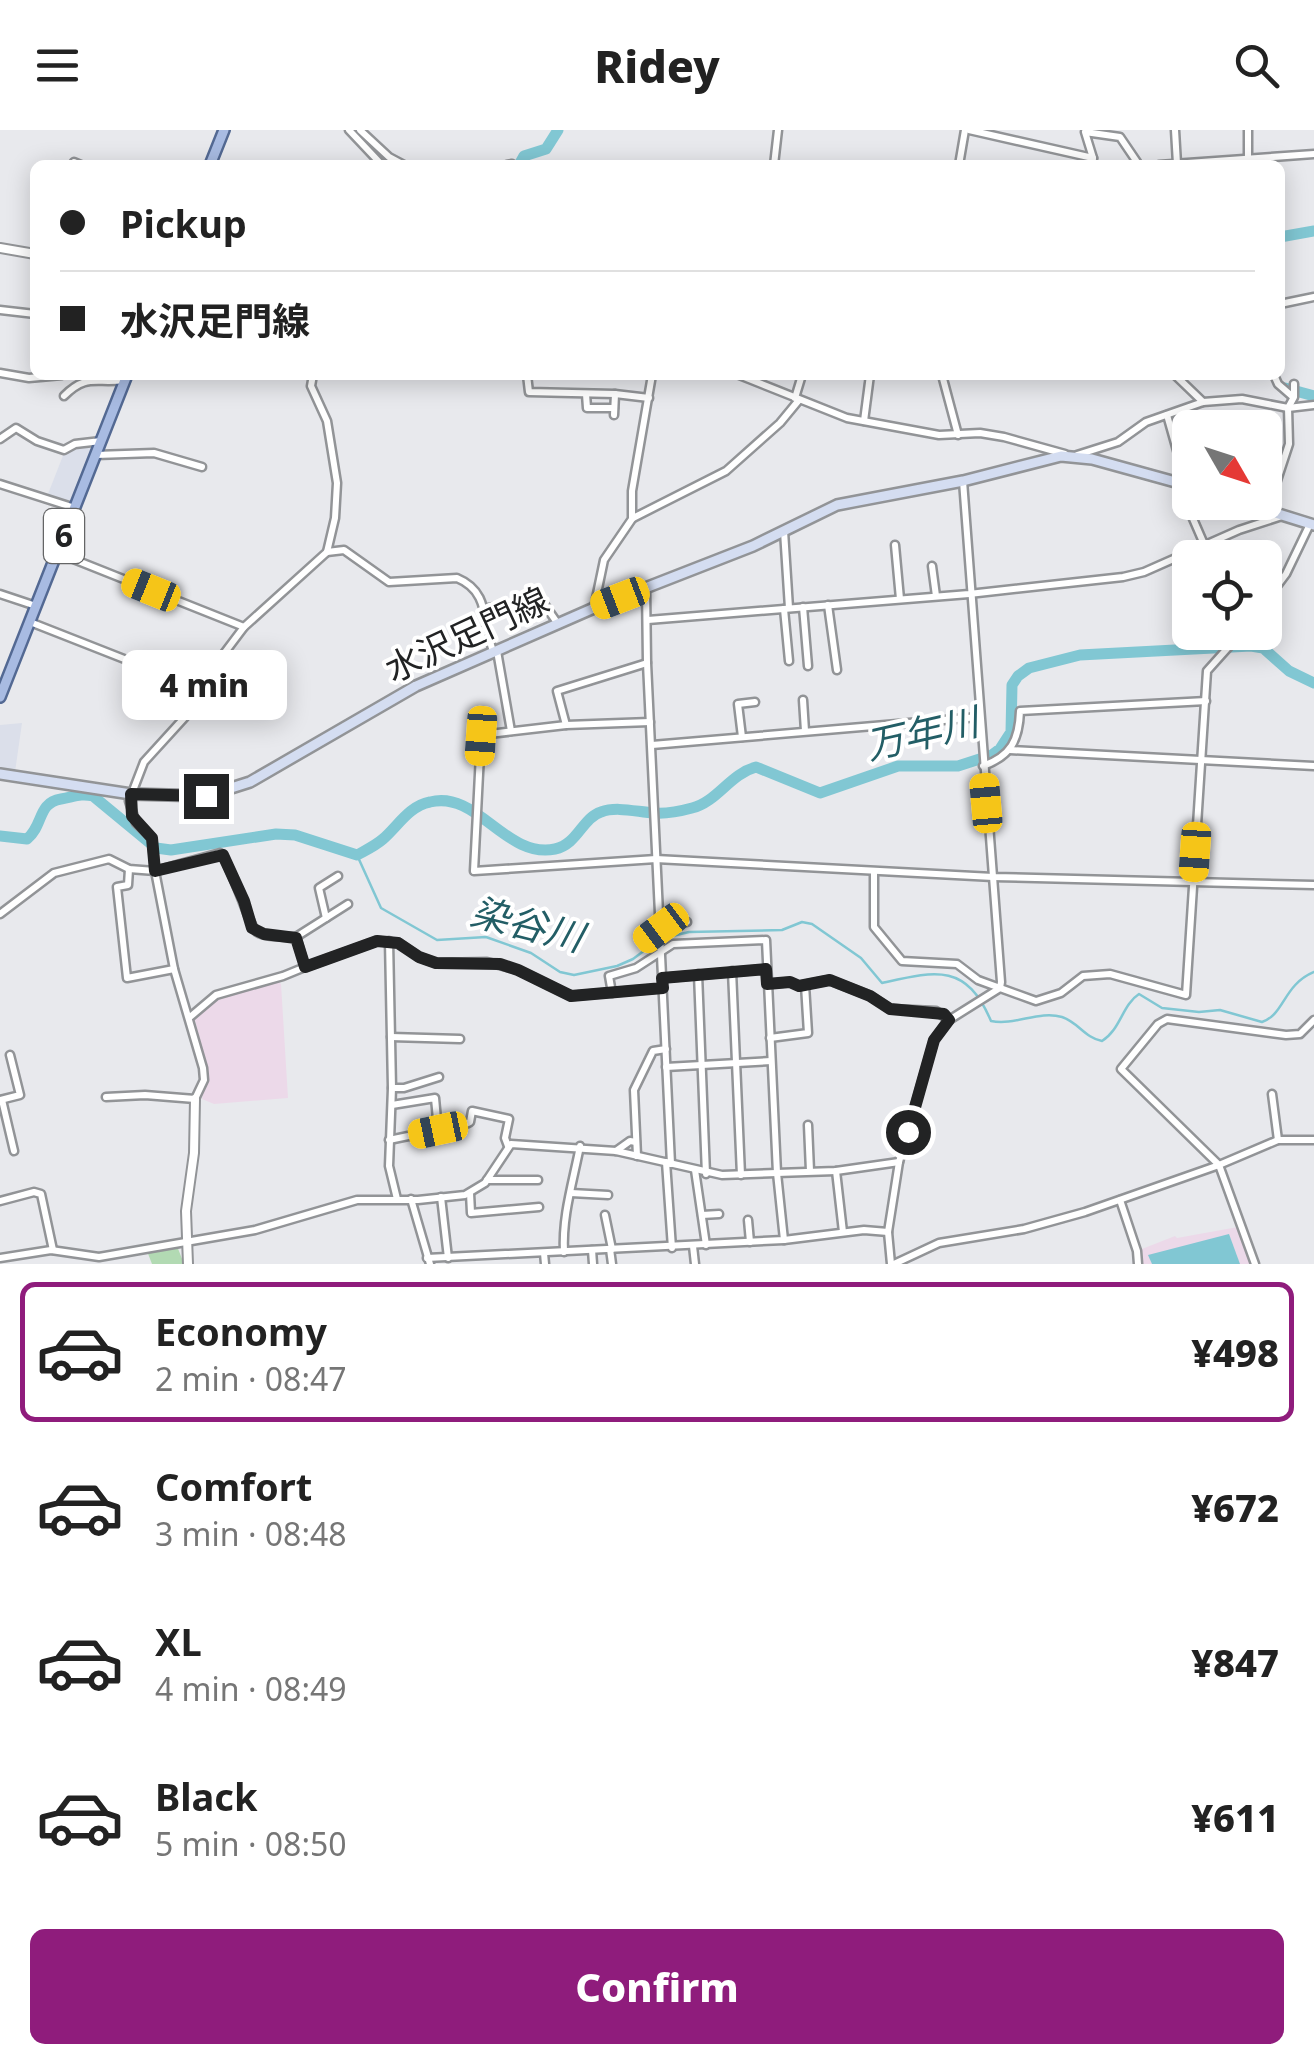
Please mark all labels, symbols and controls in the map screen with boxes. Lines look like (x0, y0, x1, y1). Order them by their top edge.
text: Ridey (594, 35, 720, 96)
icon: menu (30, 38, 85, 93)
icon: search (1229, 38, 1284, 93)
text: Pickup (120, 197, 247, 249)
text: 水沢足門線 (120, 294, 310, 346)
north arrow (1172, 410, 1282, 520)
map controls (1172, 410, 1282, 650)
road number: 6 (44, 509, 84, 563)
button: locate (1172, 540, 1282, 650)
car (118, 565, 184, 615)
car (587, 573, 653, 623)
street label: 水沢足門線 (377, 575, 556, 692)
callout: 4 min (124, 651, 288, 721)
text: 4 min (160, 663, 249, 706)
water label: 万年川 (860, 693, 987, 770)
car (464, 705, 498, 767)
car (968, 772, 1004, 834)
route end (184, 774, 229, 819)
car (1178, 821, 1212, 883)
water label: 染谷川 (466, 884, 593, 963)
car (628, 898, 694, 958)
car (406, 1109, 470, 1151)
route start (886, 1110, 931, 1155)
text: Economy (155, 1305, 327, 1357)
icon: car (35, 1307, 125, 1397)
text: ¥498 (1191, 1326, 1279, 1378)
text: 2 min · 08:47 (155, 1357, 347, 1400)
text: Comfort (155, 1460, 312, 1512)
icon: car (35, 1462, 125, 1552)
text: ¥672 (1191, 1481, 1279, 1533)
text: 3 min · 08:48 (155, 1512, 347, 1555)
text: XL (155, 1615, 202, 1667)
icon: car (35, 1617, 125, 1707)
text: ¥847 (1191, 1636, 1279, 1688)
text: 4 min · 08:49 (155, 1667, 347, 1710)
text: Black (155, 1770, 258, 1822)
icon: car (35, 1772, 125, 1862)
text: ¥611 (1191, 1791, 1279, 1843)
text: 5 min · 08:50 (155, 1822, 347, 1865)
button: Confirm (30, 1929, 1284, 2044)

